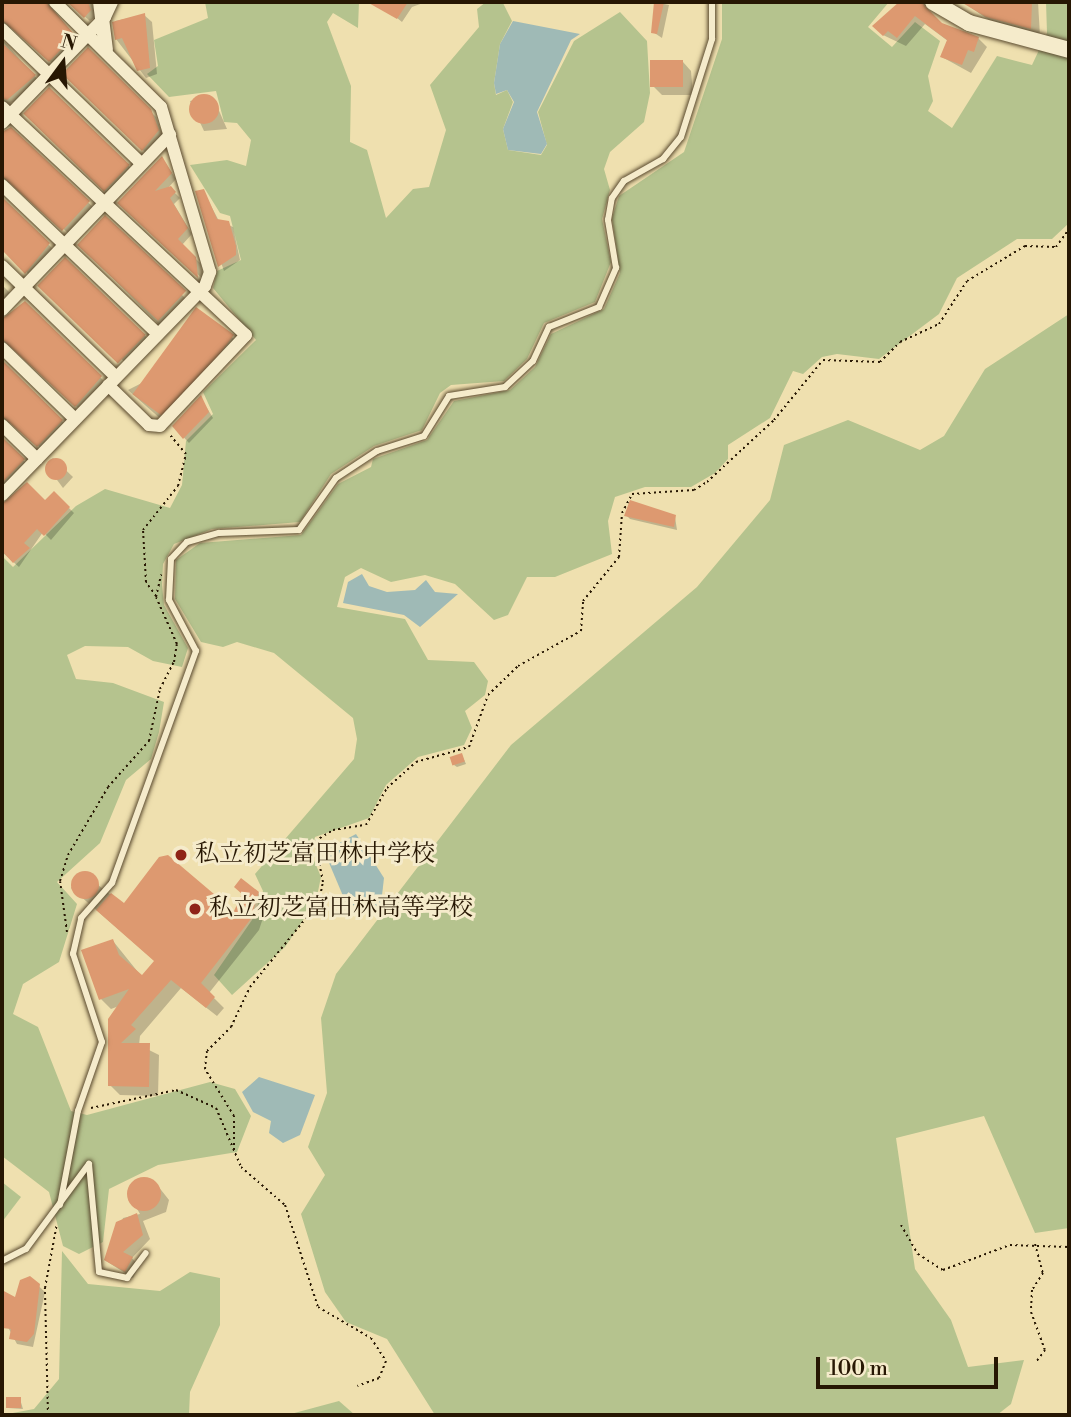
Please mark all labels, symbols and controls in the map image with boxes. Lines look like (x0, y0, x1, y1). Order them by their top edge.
north arrow (28, 28, 98, 98)
text: N (58, 29, 79, 56)
place label: 私立初芝富田林中学校 (195, 841, 435, 869)
marker: 私立初芝富田林中学校 (173, 847, 189, 863)
place label: 私立初芝富田林高等学校 (209, 895, 473, 923)
marker: 私立初芝富田林高等学校 (187, 901, 203, 917)
scale bar (819, 1344, 1001, 1388)
text: 100 m (829, 1356, 888, 1382)

